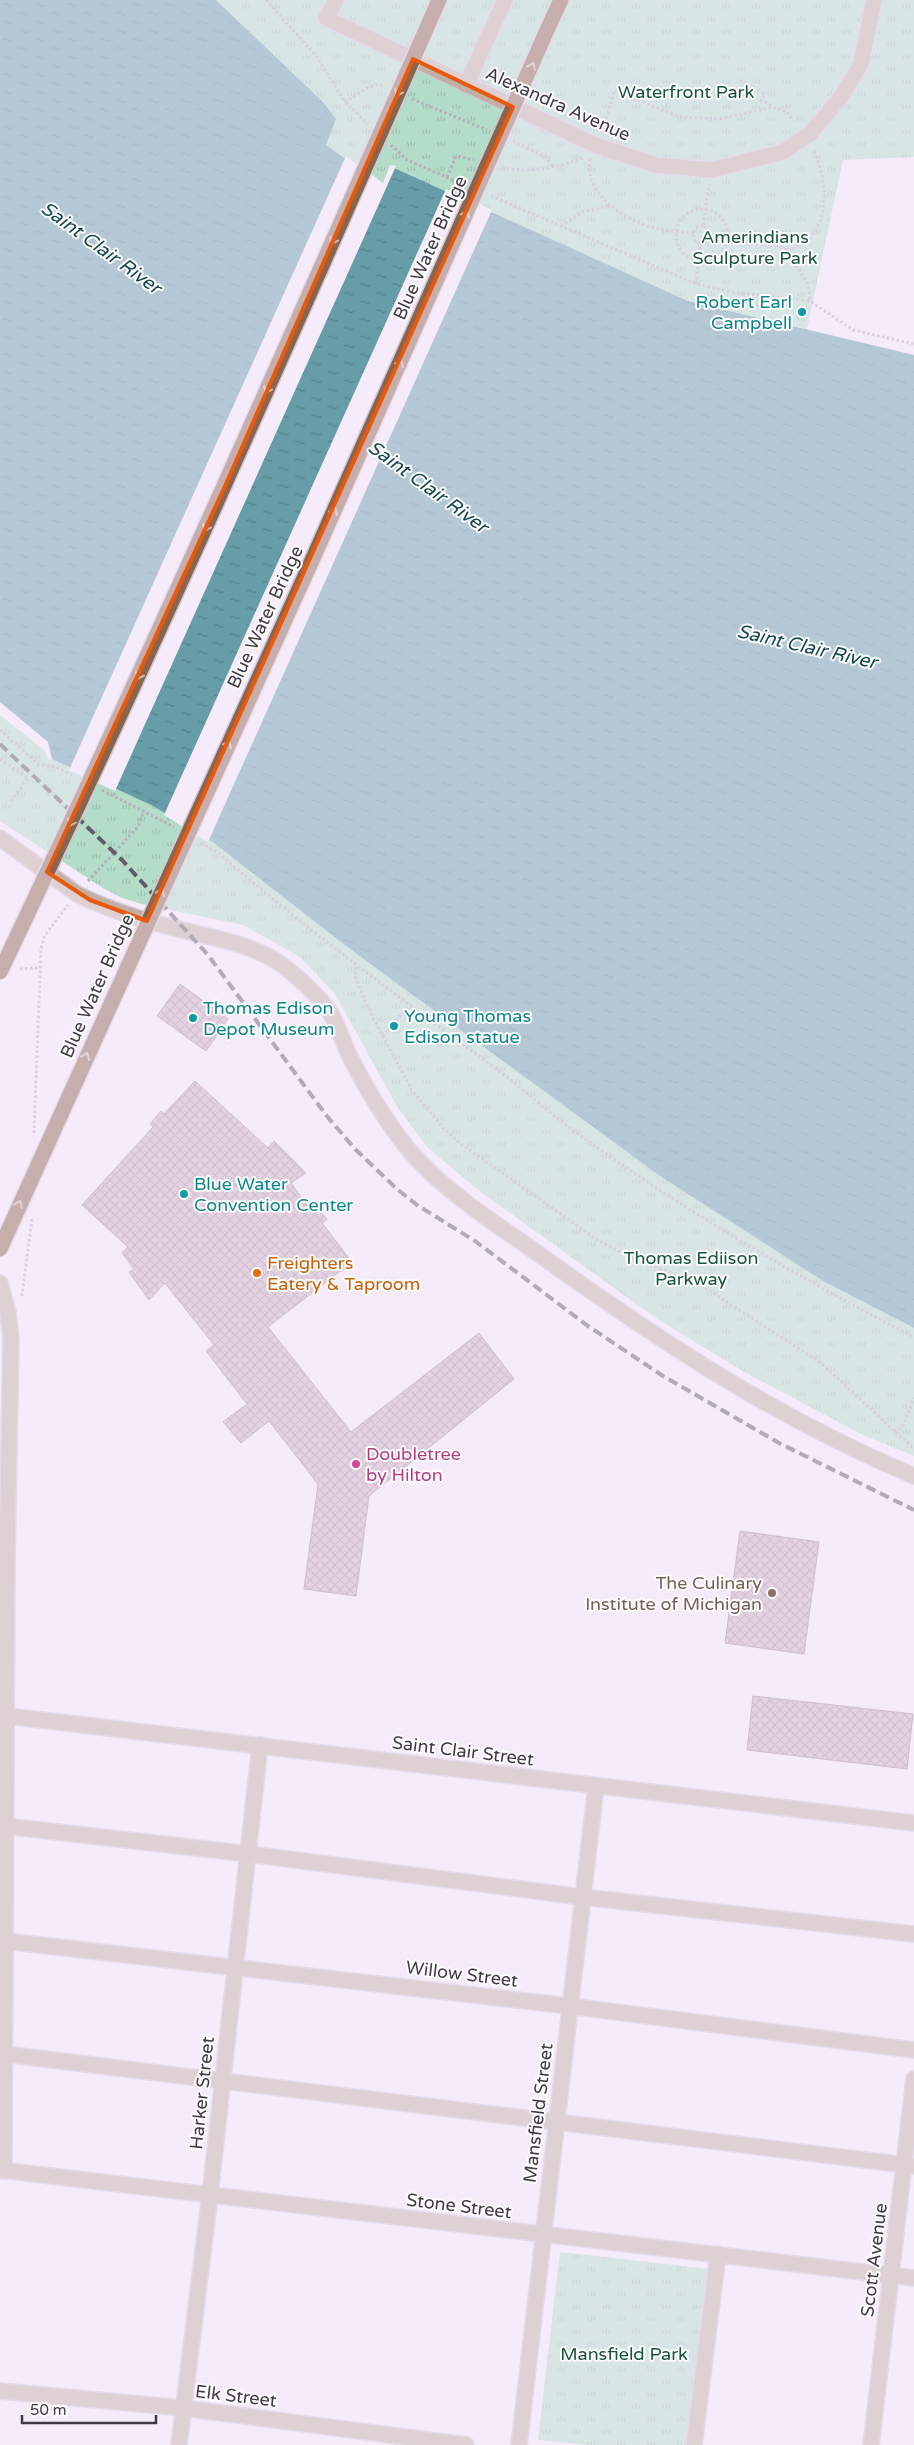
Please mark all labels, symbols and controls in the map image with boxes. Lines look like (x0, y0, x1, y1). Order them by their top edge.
street label: Alexandra Avenue (482, 62, 634, 146)
one-way arrow (525, 62, 536, 71)
park label: Waterfront Park (618, 81, 754, 103)
one-way arrow (394, 88, 405, 97)
street label: Blue Water Bridge (388, 173, 472, 323)
water label: Saint Clair River (37, 197, 167, 300)
one-way arrow (459, 210, 470, 219)
park label: Amerindians Sculpture Park (692, 226, 818, 269)
one-way arrow (328, 236, 339, 245)
place label: Robert Earl Campbell (695, 291, 792, 334)
marker: Robert Earl Campbell (796, 306, 808, 318)
one-way arrow (393, 359, 404, 368)
one-way arrow (263, 385, 274, 394)
water label: Saint Clair River (364, 436, 494, 539)
one-way arrow (327, 507, 338, 516)
one-way arrow (202, 523, 213, 532)
street label: Blue Water Bridge (222, 542, 308, 692)
water label: Saint Clair River (735, 620, 882, 674)
one-way arrow (135, 671, 145, 680)
one-way arrow (222, 740, 232, 749)
one-way arrow (67, 818, 77, 827)
one-way arrow (154, 888, 165, 897)
street label: Blue Water Bridge (55, 911, 139, 1061)
place label: Thomas Edison Depot Museum (203, 997, 335, 1040)
place label: Young Thomas Edison statue (404, 1005, 531, 1048)
marker: Thomas Edison Depot Museum (187, 1012, 199, 1024)
marker: Young Thomas Edison statue (388, 1020, 400, 1032)
one-way arrow (80, 1052, 91, 1061)
place label: Blue Water Convention Center (194, 1173, 353, 1216)
marker: Blue Water Convention Center (178, 1188, 190, 1200)
one-way arrow (13, 1200, 24, 1209)
park label: Thomas Ediison Parkway (624, 1247, 758, 1290)
place label: Freighters Eatery & Taproom (267, 1252, 420, 1295)
marker: Freighters Eatery & Taproom (251, 1267, 263, 1279)
place label: Doubletree by Hilton (366, 1443, 461, 1486)
marker: Doubletree by Hilton (350, 1458, 362, 1470)
place label: The Culinary Institute of Michigan (585, 1572, 762, 1615)
marker: The Culinary Institute of Michigan (766, 1587, 778, 1599)
street label: Saint Clair Street (391, 1731, 535, 1771)
street label: Willow Street (405, 1956, 519, 1992)
street label: Harker Street (185, 2035, 219, 2151)
street label: Mansfield Street (519, 2042, 558, 2184)
street label: Stone Street (405, 2189, 513, 2223)
street label: Scott Avenue (856, 2202, 892, 2318)
park label: Mansfield Park (560, 2343, 688, 2365)
street label: Elk Street (194, 2380, 278, 2412)
scale bar (22, 2392, 156, 2424)
text: 50 m (30, 2401, 67, 2419)

